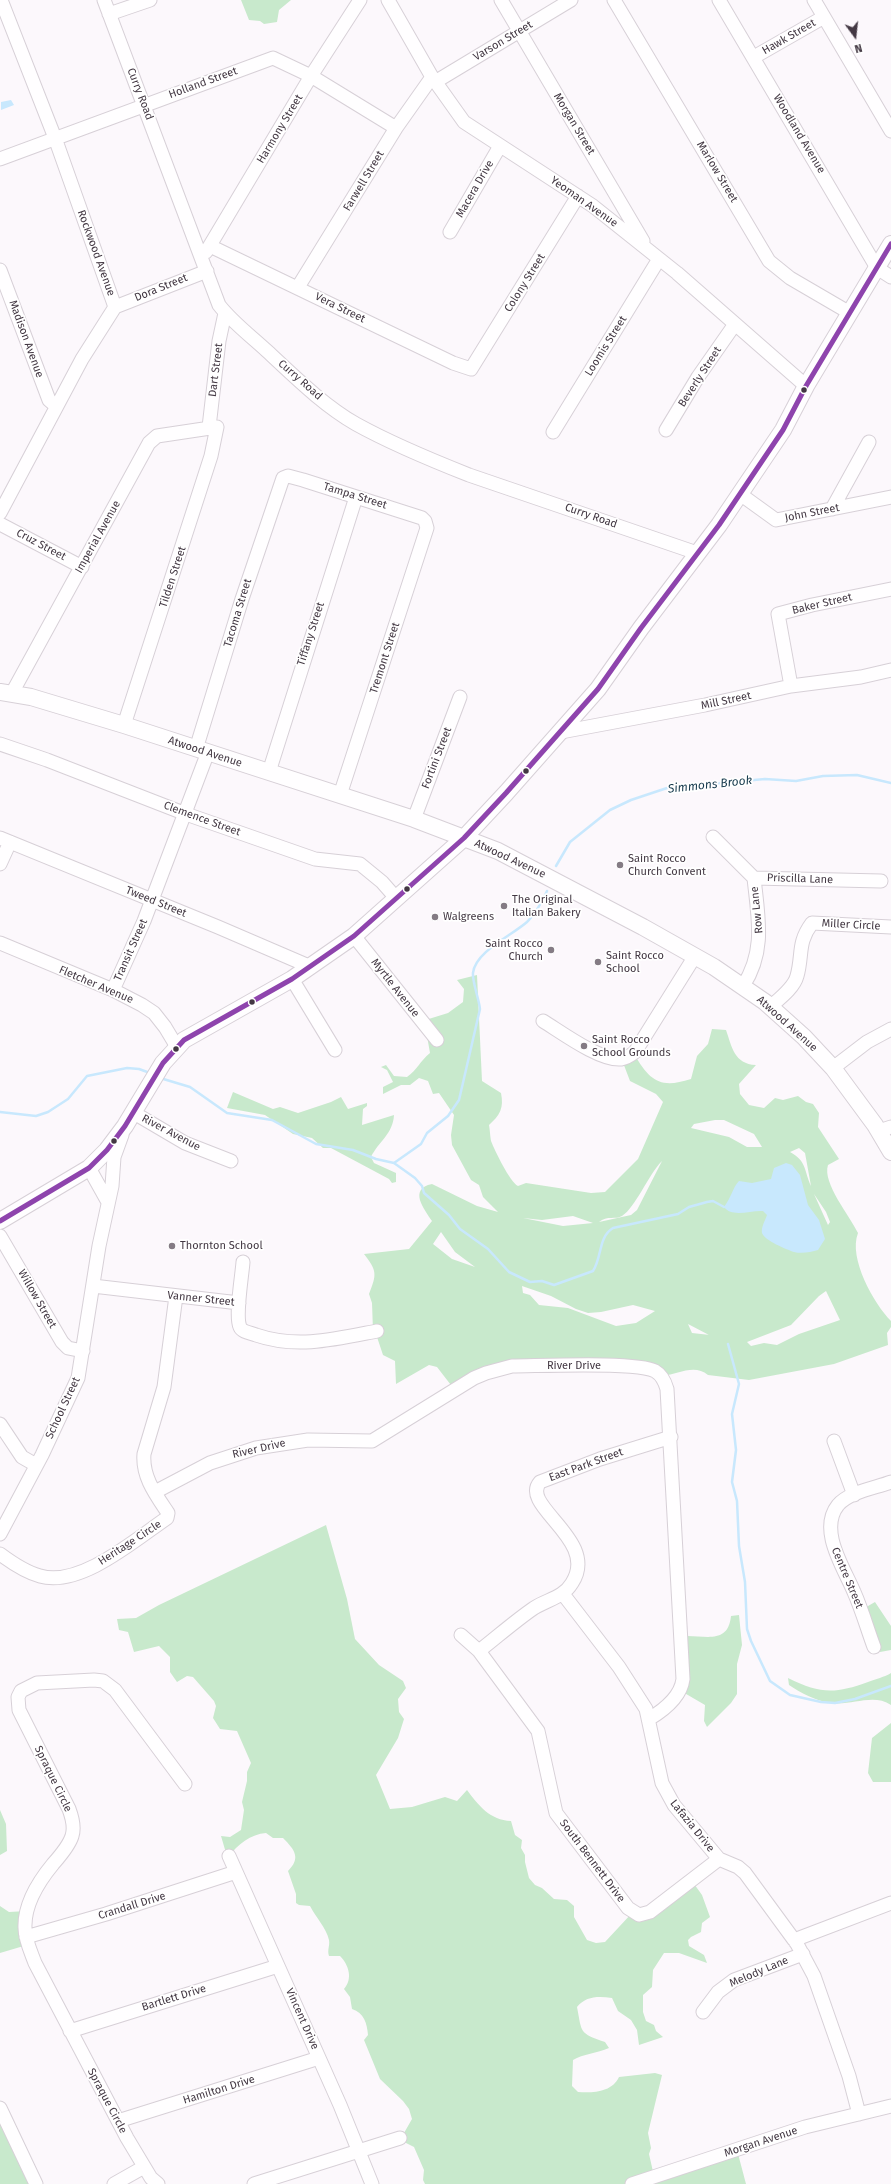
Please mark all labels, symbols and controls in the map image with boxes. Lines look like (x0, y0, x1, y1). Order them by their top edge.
street label: Hawk Street (760, 16, 818, 58)
north arrow (835, 16, 875, 56)
street label: Varson Street (471, 18, 535, 64)
text: N (853, 41, 863, 55)
street label: Holland Street (167, 64, 239, 102)
street label: Curry Road (124, 66, 156, 122)
street label: Morgan Street (550, 91, 598, 157)
street label: Harmony Street (254, 92, 306, 166)
street label: Woodland Avenue (770, 92, 828, 176)
street label: Marlow Street (694, 139, 740, 205)
street label: Farwell Street (341, 148, 387, 214)
street label: Macera Drive (453, 158, 497, 220)
street label: Yeoman Avenue (548, 174, 620, 230)
street label: Rockwood Avenue (74, 208, 118, 298)
street label: Colony Street (502, 251, 548, 315)
street label: Dora Street (133, 271, 189, 305)
street label: Vera Street (313, 290, 367, 326)
street label: Madison Avenue (6, 298, 46, 380)
street label: Loomis Street (582, 313, 630, 379)
street label: Dart Street (206, 342, 226, 398)
street label: Beverly Street (676, 344, 724, 410)
street label: Curry Road (275, 357, 325, 403)
unlabelled marker (799, 385, 809, 395)
street label: Tampa Street (322, 480, 388, 512)
street label: Imperial Avenue (73, 498, 123, 576)
street label: Curry Road (563, 501, 619, 531)
street label: John Street (784, 501, 840, 525)
street label: Cruz Street (14, 526, 68, 564)
street label: Tilden Street (157, 545, 189, 609)
street label: Tacoma Street (221, 577, 255, 649)
street label: Baker Street (791, 591, 853, 617)
street label: Tiffany Street (294, 600, 328, 668)
street label: Tremont Street (367, 621, 403, 695)
street label: Mill Street (700, 689, 752, 713)
street label: Fortini Street (419, 725, 455, 791)
street label: Atwood Avenue (166, 734, 244, 770)
unlabelled marker (521, 766, 531, 776)
water label: Simmons Brook (667, 773, 753, 797)
street label: Clemence Street (162, 799, 242, 839)
street label: Atwood Avenue (472, 837, 548, 881)
place label: Saint Rocco Church Convent (628, 852, 706, 878)
marker: Saint Rocco Church Convent (615, 860, 625, 870)
street label: Priscilla Lane (767, 871, 833, 887)
street label: Tweed Street (124, 884, 188, 920)
unlabelled marker (402, 884, 412, 894)
street label: Row Lane (748, 886, 766, 934)
place label: The Original Italian Bakery (512, 893, 581, 919)
marker: The Original Italian Bakery (499, 901, 509, 911)
place label: Walgreens (443, 910, 494, 924)
marker: Walgreens (430, 912, 440, 922)
street label: Transit Street (111, 917, 151, 983)
street label: Miller Circle (821, 917, 881, 933)
place label: Saint Rocco Church (485, 937, 543, 963)
marker: Saint Rocco Church (546, 945, 556, 955)
place label: Saint Rocco School (606, 949, 664, 975)
street label: Myrtle Avenue (368, 956, 422, 1020)
marker: Saint Rocco School (593, 957, 603, 967)
street label: Fletcher Avenue (57, 963, 135, 1007)
street label: Atwood Avenue (754, 993, 820, 1055)
unlabelled marker (247, 997, 257, 1007)
place label: Saint Rocco School Grounds (592, 1033, 671, 1059)
marker: Saint Rocco School Grounds (579, 1041, 589, 1051)
unlabelled marker (171, 1044, 181, 1054)
street label: River Avenue (139, 1112, 203, 1154)
unlabelled marker (109, 1136, 119, 1146)
place label: Thornton School (180, 1239, 263, 1253)
marker: Thornton School (167, 1241, 177, 1251)
street label: Willow Street (15, 1267, 59, 1331)
street label: Vanner Street (167, 1289, 235, 1309)
street label: River Drive (547, 1359, 601, 1373)
street label: School Street (43, 1375, 83, 1441)
street label: River Drive (231, 1436, 287, 1462)
street label: East Park Street (547, 1445, 625, 1485)
street label: Heritage Circle (96, 1518, 164, 1568)
street label: Centre Street (828, 1545, 866, 1611)
street label: Spraque Circle (31, 1744, 75, 1814)
street label: Lafazia Drive (667, 1797, 717, 1855)
street label: South Bennett Drive (557, 1817, 627, 1905)
street label: Crandall Drive (97, 1889, 167, 1923)
street label: Melody Lane (727, 1954, 791, 1990)
street label: Bartlett Drive (140, 1982, 208, 2014)
street label: Vincent Drive (283, 1986, 321, 2052)
street label: Spraque Circle (84, 2066, 130, 2136)
street label: Hamilton Drive (181, 2073, 257, 2107)
street label: Morgan Avenue (723, 2124, 799, 2160)

